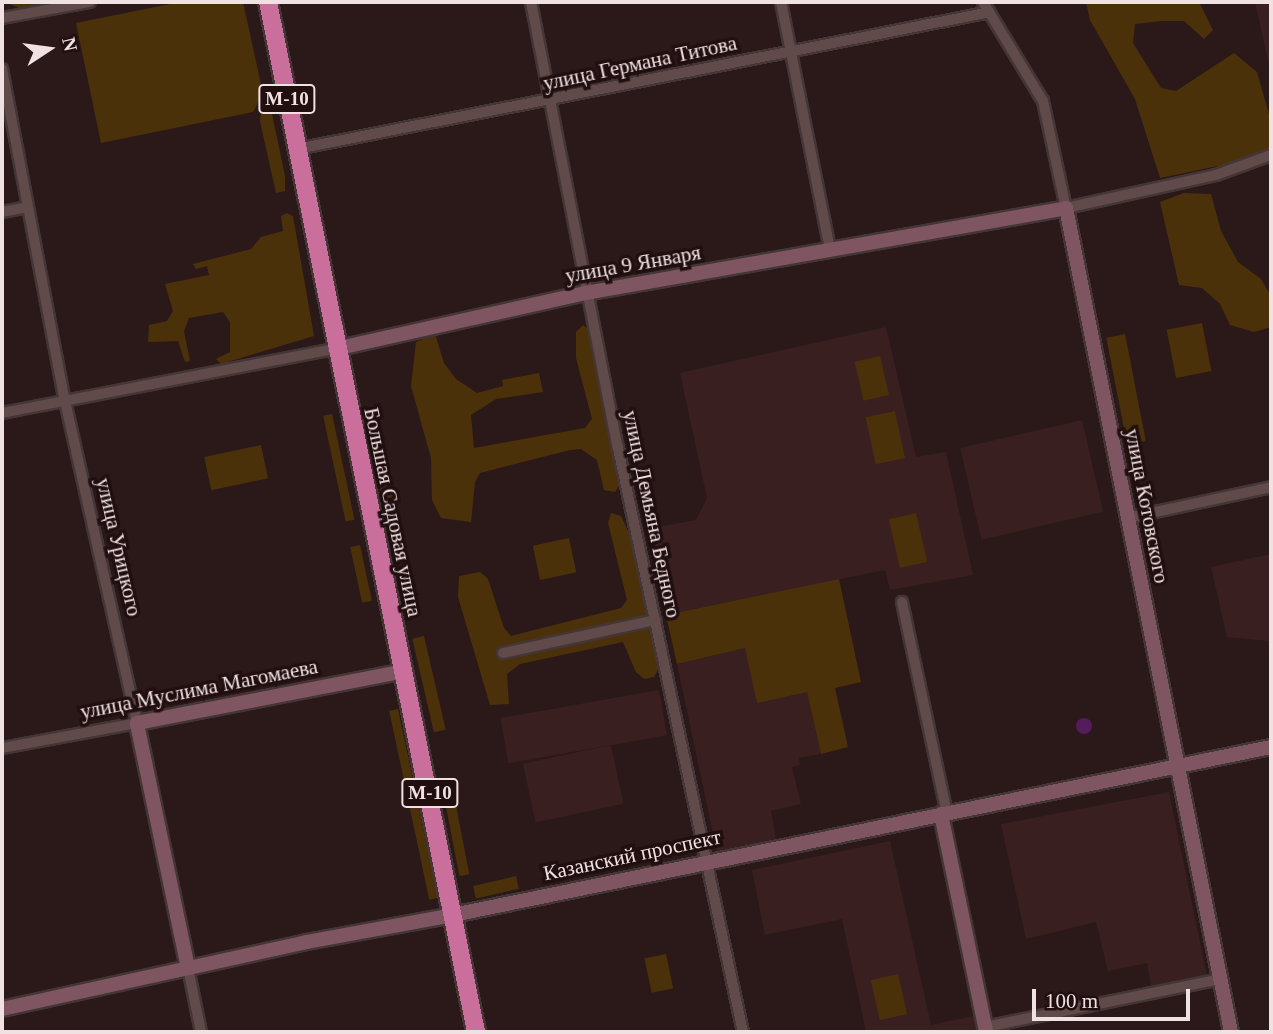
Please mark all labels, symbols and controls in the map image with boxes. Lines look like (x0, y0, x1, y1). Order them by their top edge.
north arrow (14, 14, 84, 84)
street label: улица Германа Титова (541, 30, 739, 96)
text: N (58, 35, 82, 53)
road number: М-10 (257, 83, 317, 114)
street label: улица 9 Января (563, 240, 703, 288)
street label: Большая Садовая улица (359, 405, 427, 619)
street label: улица Демьяна Бедного (618, 408, 686, 620)
street label: улица Котовского (1120, 427, 1174, 585)
street label: улица Урицкого (91, 475, 147, 619)
street label: улица Муслима Магомаева (78, 654, 320, 724)
road number: М-10 (400, 778, 460, 808)
street label: Казанский проспект (541, 824, 723, 886)
scale bar (1035, 974, 1192, 1018)
text: 100 m (1045, 989, 1098, 1013)

